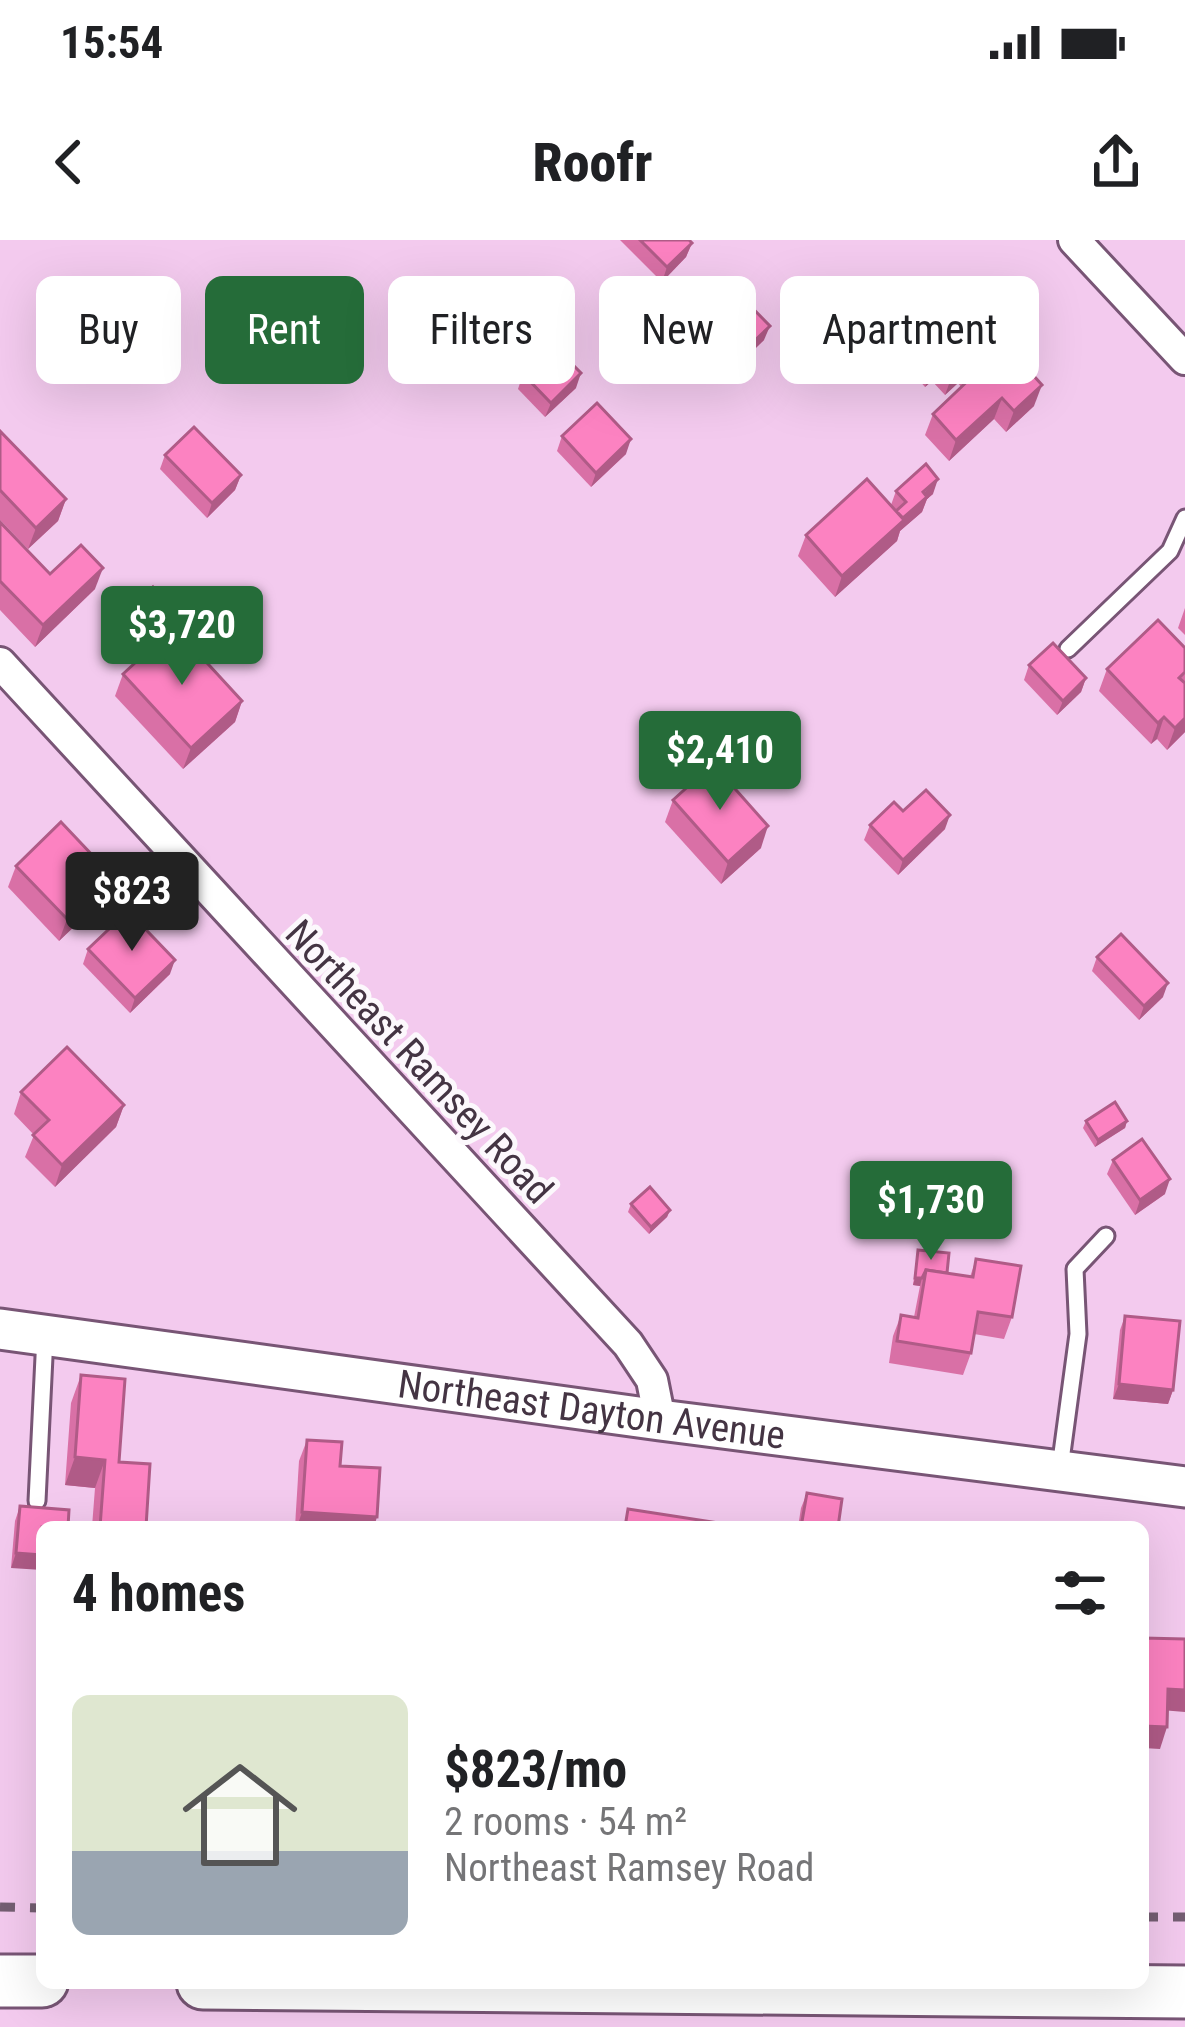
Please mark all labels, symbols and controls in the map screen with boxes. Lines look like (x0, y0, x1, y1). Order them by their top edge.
text: 15:54 (60, 16, 163, 69)
icon: back (36, 129, 102, 195)
icon: share (1083, 129, 1149, 195)
text: Roofr (533, 131, 652, 194)
chip: Buy (36, 276, 181, 384)
chip: Rent (205, 276, 364, 384)
chip: Filters (388, 276, 575, 384)
chip: New (599, 276, 756, 384)
chip: Apartment (780, 276, 1039, 384)
pin: $3,720 (84, 586, 280, 688)
text: $3,720 (128, 602, 236, 648)
pin: $2,410 (622, 711, 818, 813)
text: $2,410 (666, 727, 774, 773)
pin: $823 (61, 852, 203, 954)
text: $823 (93, 868, 171, 914)
street label: Northeast Ramsey Road (276, 911, 562, 1213)
pin: $1,730 (833, 1161, 1029, 1263)
text: $1,730 (877, 1177, 985, 1223)
street label: Northeast Dayton Avenue (395, 1361, 788, 1459)
icon: filters (1047, 1560, 1113, 1626)
text: 4 homes (72, 1564, 245, 1623)
text: $823/mo (444, 1740, 627, 1799)
icon: home (168, 1743, 312, 1887)
text: 2 rooms · 54 m² (444, 1799, 687, 1845)
text: Northeast Ramsey Road (444, 1845, 814, 1891)

